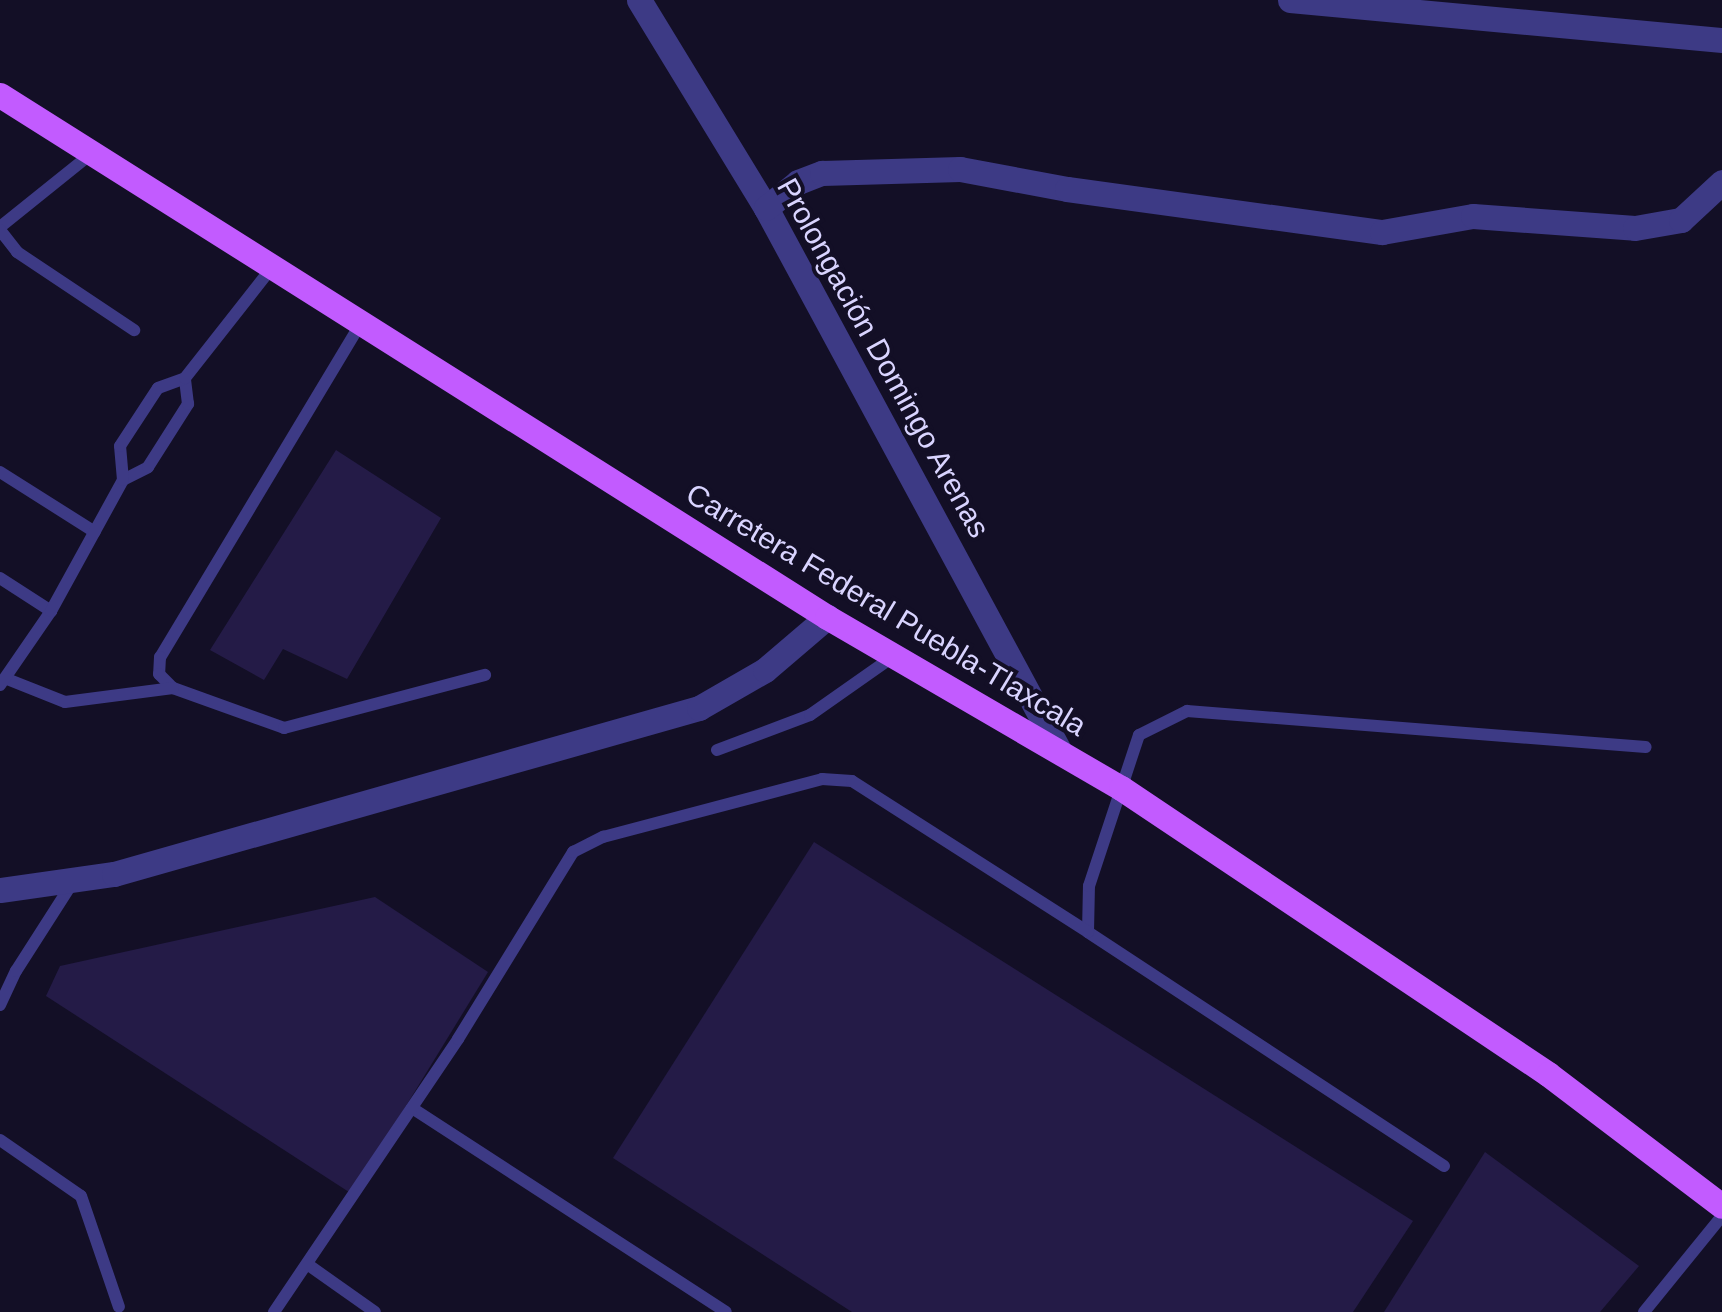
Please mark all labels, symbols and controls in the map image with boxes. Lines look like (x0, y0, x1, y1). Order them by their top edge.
street label: Prolongación Domingo Arenas (769, 171, 997, 545)
street label: Carretera Federal Puebla-Tlaxcala (679, 476, 1093, 744)

